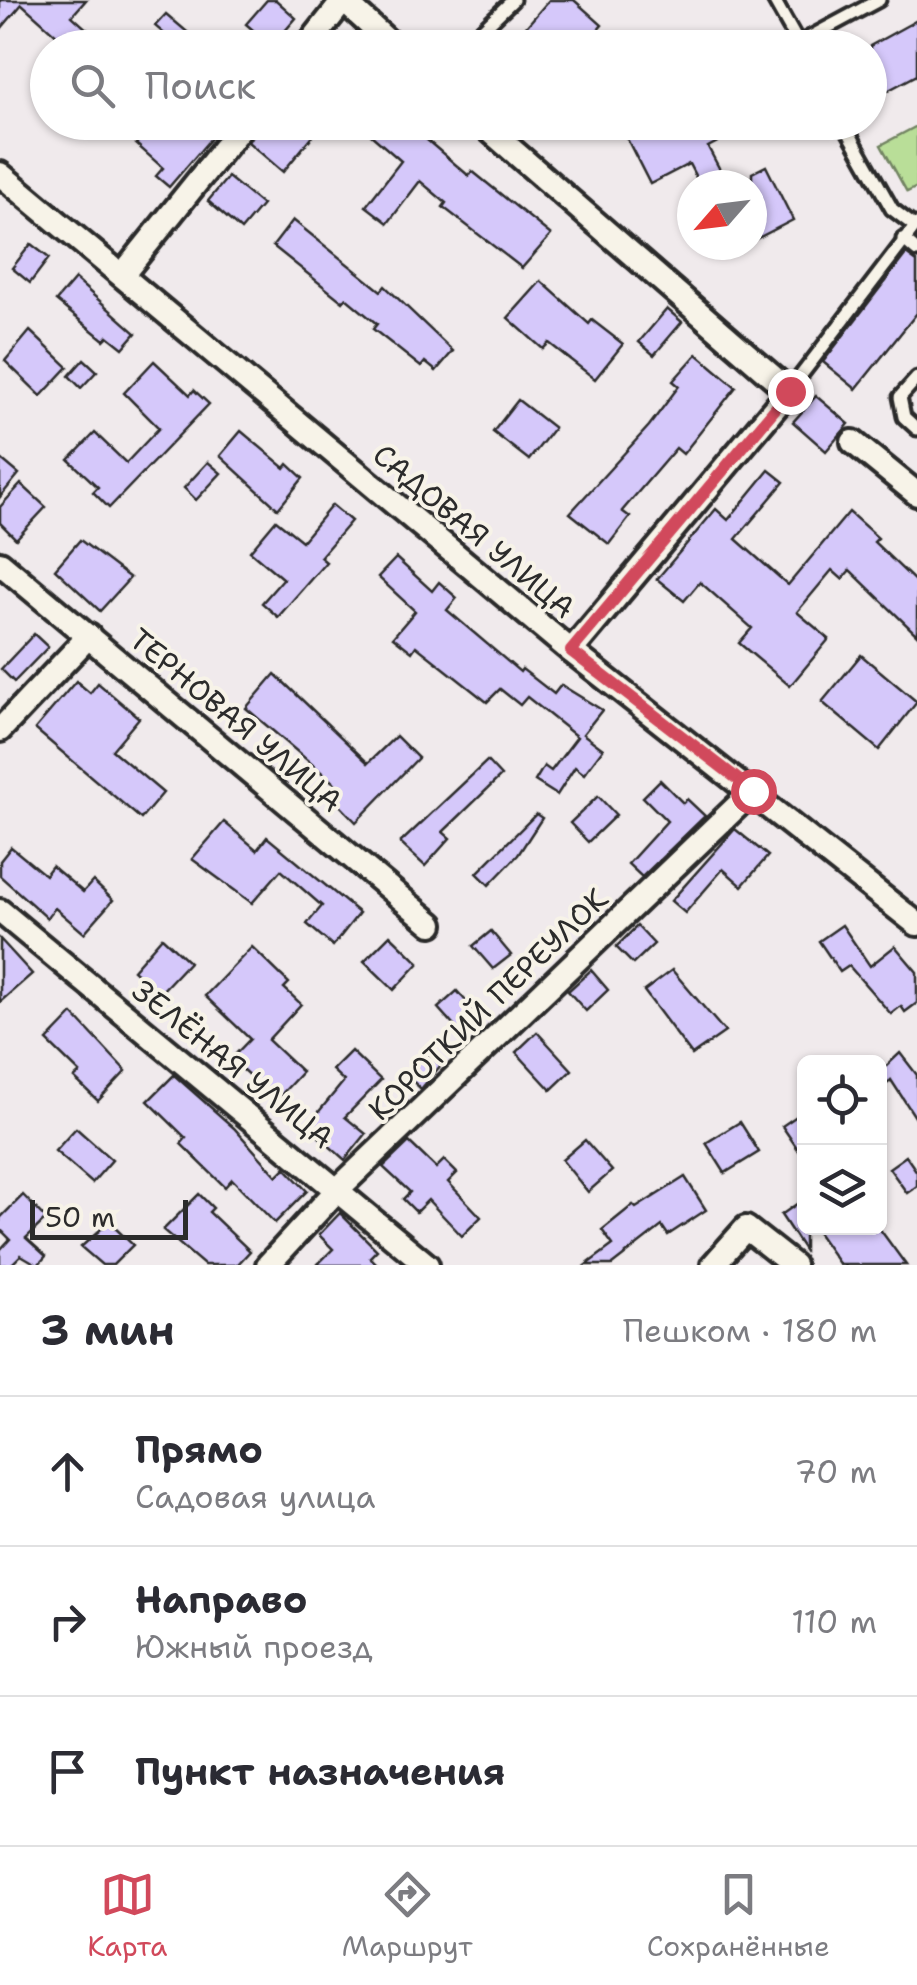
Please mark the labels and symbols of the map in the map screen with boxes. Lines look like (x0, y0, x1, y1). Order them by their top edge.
north arrow (677, 170, 767, 260)
route end (768, 369, 814, 415)
street label: САДОВАЯ УЛИЦА (364, 434, 584, 628)
street label: ТЕРНОВАЯ УЛИЦА (121, 619, 351, 821)
route start (731, 769, 777, 815)
street label: КОРОТКИЙ ПЕРЕУЛОК (359, 879, 617, 1129)
street label: ЗЕЛЁНАЯ УЛИЦА (124, 970, 342, 1158)
scale bar (30, 1195, 188, 1240)

